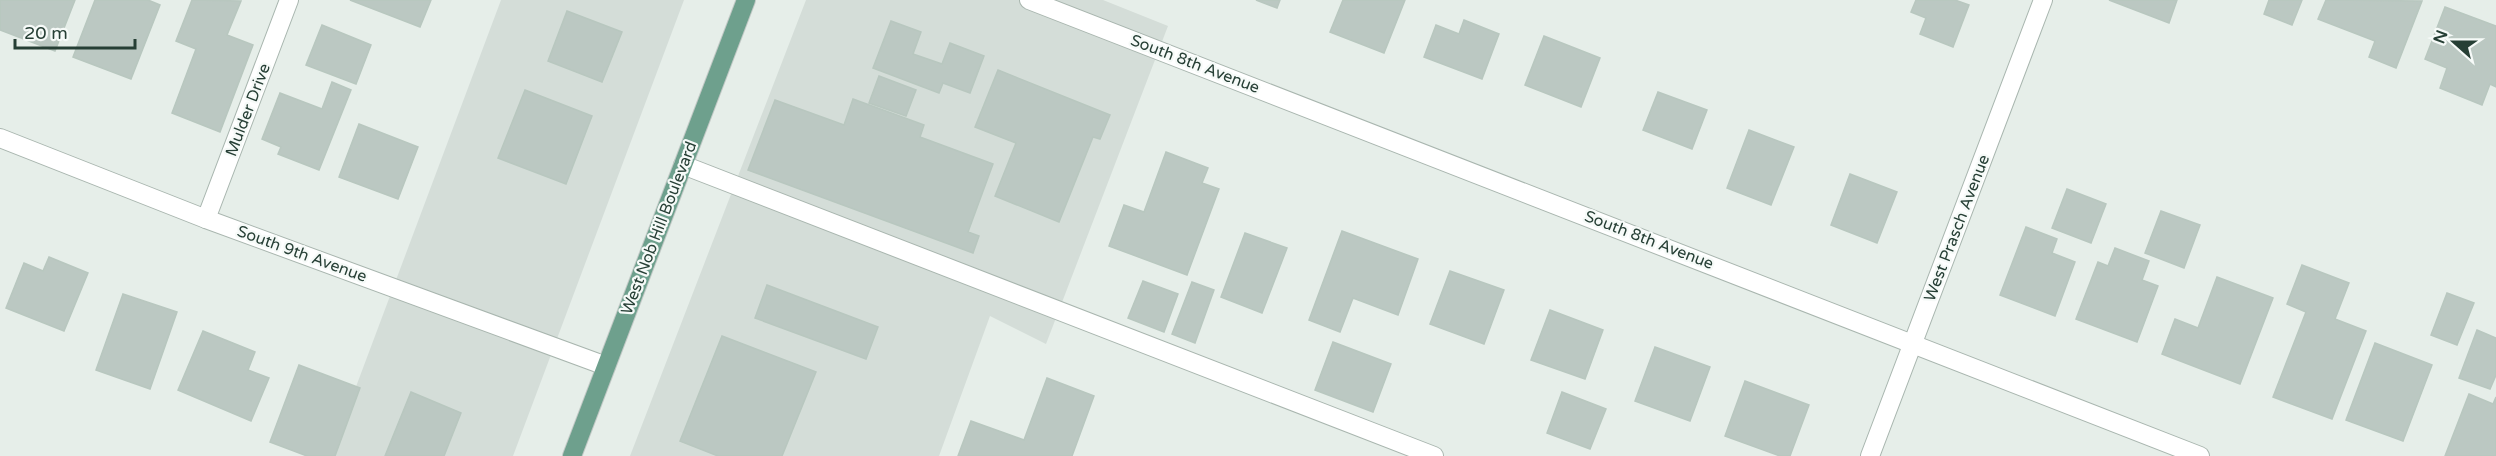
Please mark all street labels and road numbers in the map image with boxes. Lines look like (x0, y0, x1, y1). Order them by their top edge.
street label: South 8th Avenue (1128, 30, 1262, 98)
street label: Mulder Drive (221, 61, 275, 159)
street label: West Nob Hill Boulevard (617, 139, 701, 317)
street label: West Prasch Avenue (1920, 152, 1994, 304)
street label: South 8th Avenue (1582, 206, 1716, 274)
street label: South 9th Avenue (234, 221, 370, 287)

